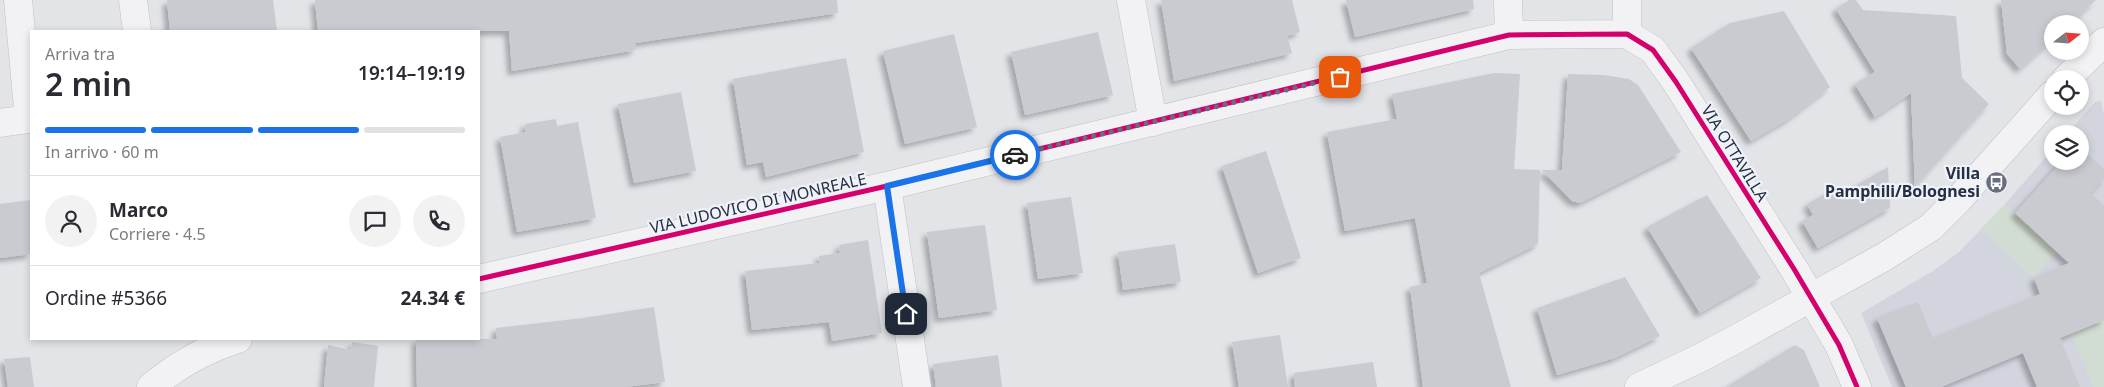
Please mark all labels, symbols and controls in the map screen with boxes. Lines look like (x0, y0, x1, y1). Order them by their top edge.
north arrow (2044, 15, 2089, 60)
map controls (2044, 15, 2089, 170)
text: Arriva tra (45, 43, 115, 65)
pin (1319, 56, 1361, 98)
text: 19:14–19:19 (358, 60, 465, 86)
text: 2 min (45, 62, 132, 105)
icon: bag (1326, 63, 1354, 91)
button: locate (2044, 70, 2089, 115)
street label: VIA OTTAVILLA (1697, 101, 1774, 206)
button: layers (2044, 125, 2089, 170)
courier (990, 130, 1040, 180)
text: In arrivo · 60 m (45, 141, 159, 163)
icon: car (1001, 141, 1029, 169)
place label: Villa Pamphili/Bolognesi (1825, 162, 1980, 202)
street label: VIA LUDOVICO DI MONREALE (648, 167, 868, 239)
bus stop icon: Villa Pamphili/Bolognesi (1984, 170, 2008, 194)
button: person (45, 195, 97, 247)
button: chat (349, 195, 401, 247)
button: phone (413, 195, 465, 247)
text: Marco (109, 197, 168, 223)
text: Corriere · 4.5 (109, 223, 206, 245)
text: Ordine #5366 (45, 285, 167, 311)
text: 24.34 € (400, 285, 465, 311)
pin (885, 293, 927, 335)
icon: home (892, 300, 920, 328)

